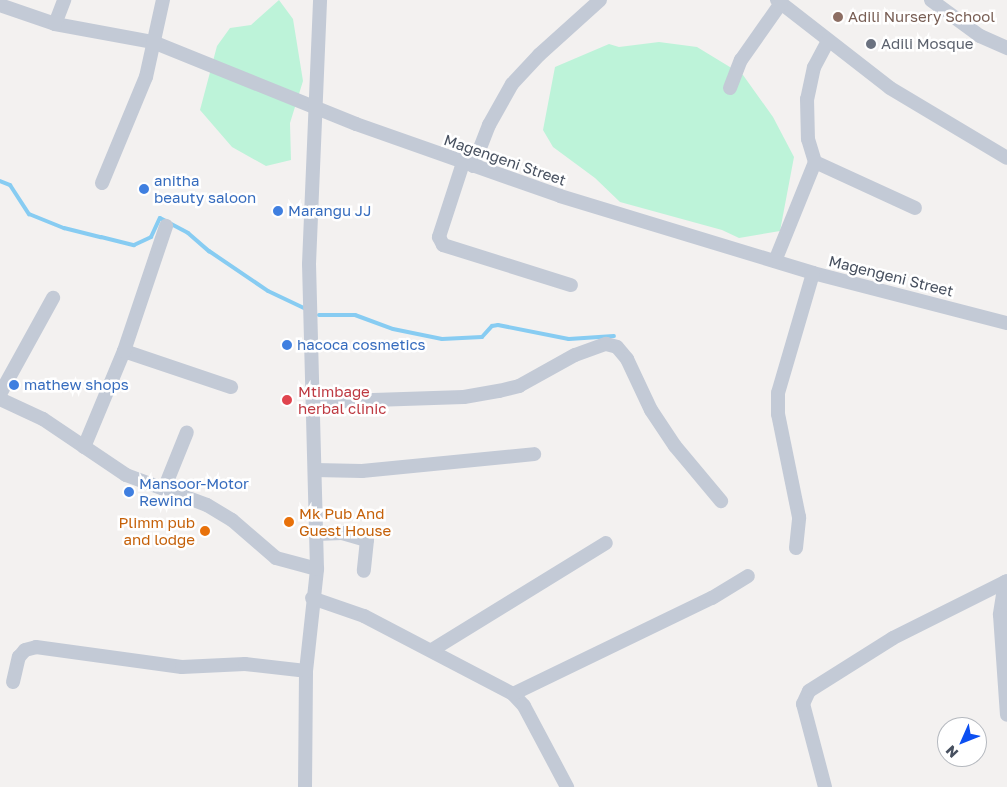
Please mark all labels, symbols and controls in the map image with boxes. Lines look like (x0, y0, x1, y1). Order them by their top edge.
place label: Adili Nursery School (848, 8, 995, 26)
marker: Adili Nursery School (832, 11, 844, 23)
place label: Adili Mosque (881, 35, 974, 53)
marker: Adili Mosque (865, 38, 877, 50)
street label: Magengeni Street (442, 131, 568, 189)
place label: anitha beauty saloon (154, 171, 256, 206)
marker: anitha beauty saloon (138, 183, 150, 195)
place label: Marangu JJ (288, 202, 371, 220)
marker: Marangu JJ (272, 205, 284, 217)
street label: Magengeni Street (827, 252, 955, 300)
place label: hacoca cosmetics (297, 336, 426, 354)
marker: hacoca cosmetics (281, 339, 293, 351)
place label: mathew shops (24, 376, 129, 394)
marker: mathew shops (8, 379, 20, 391)
place label: Mtimbage herbal clinic (298, 382, 386, 417)
marker: Mtimbage herbal clinic (280, 393, 294, 407)
place label: Mansoor-Motor Rewind (139, 474, 249, 509)
marker: Mansoor-Motor Rewind (123, 486, 135, 498)
place label: Mk Pub And Guest House (299, 504, 391, 539)
place label: Plimm pub and lodge (119, 513, 195, 548)
marker: Mk Pub And Guest House (283, 516, 295, 528)
marker: Plimm pub and lodge (199, 525, 211, 537)
north arrow (937, 717, 987, 767)
text: N (942, 742, 961, 762)

